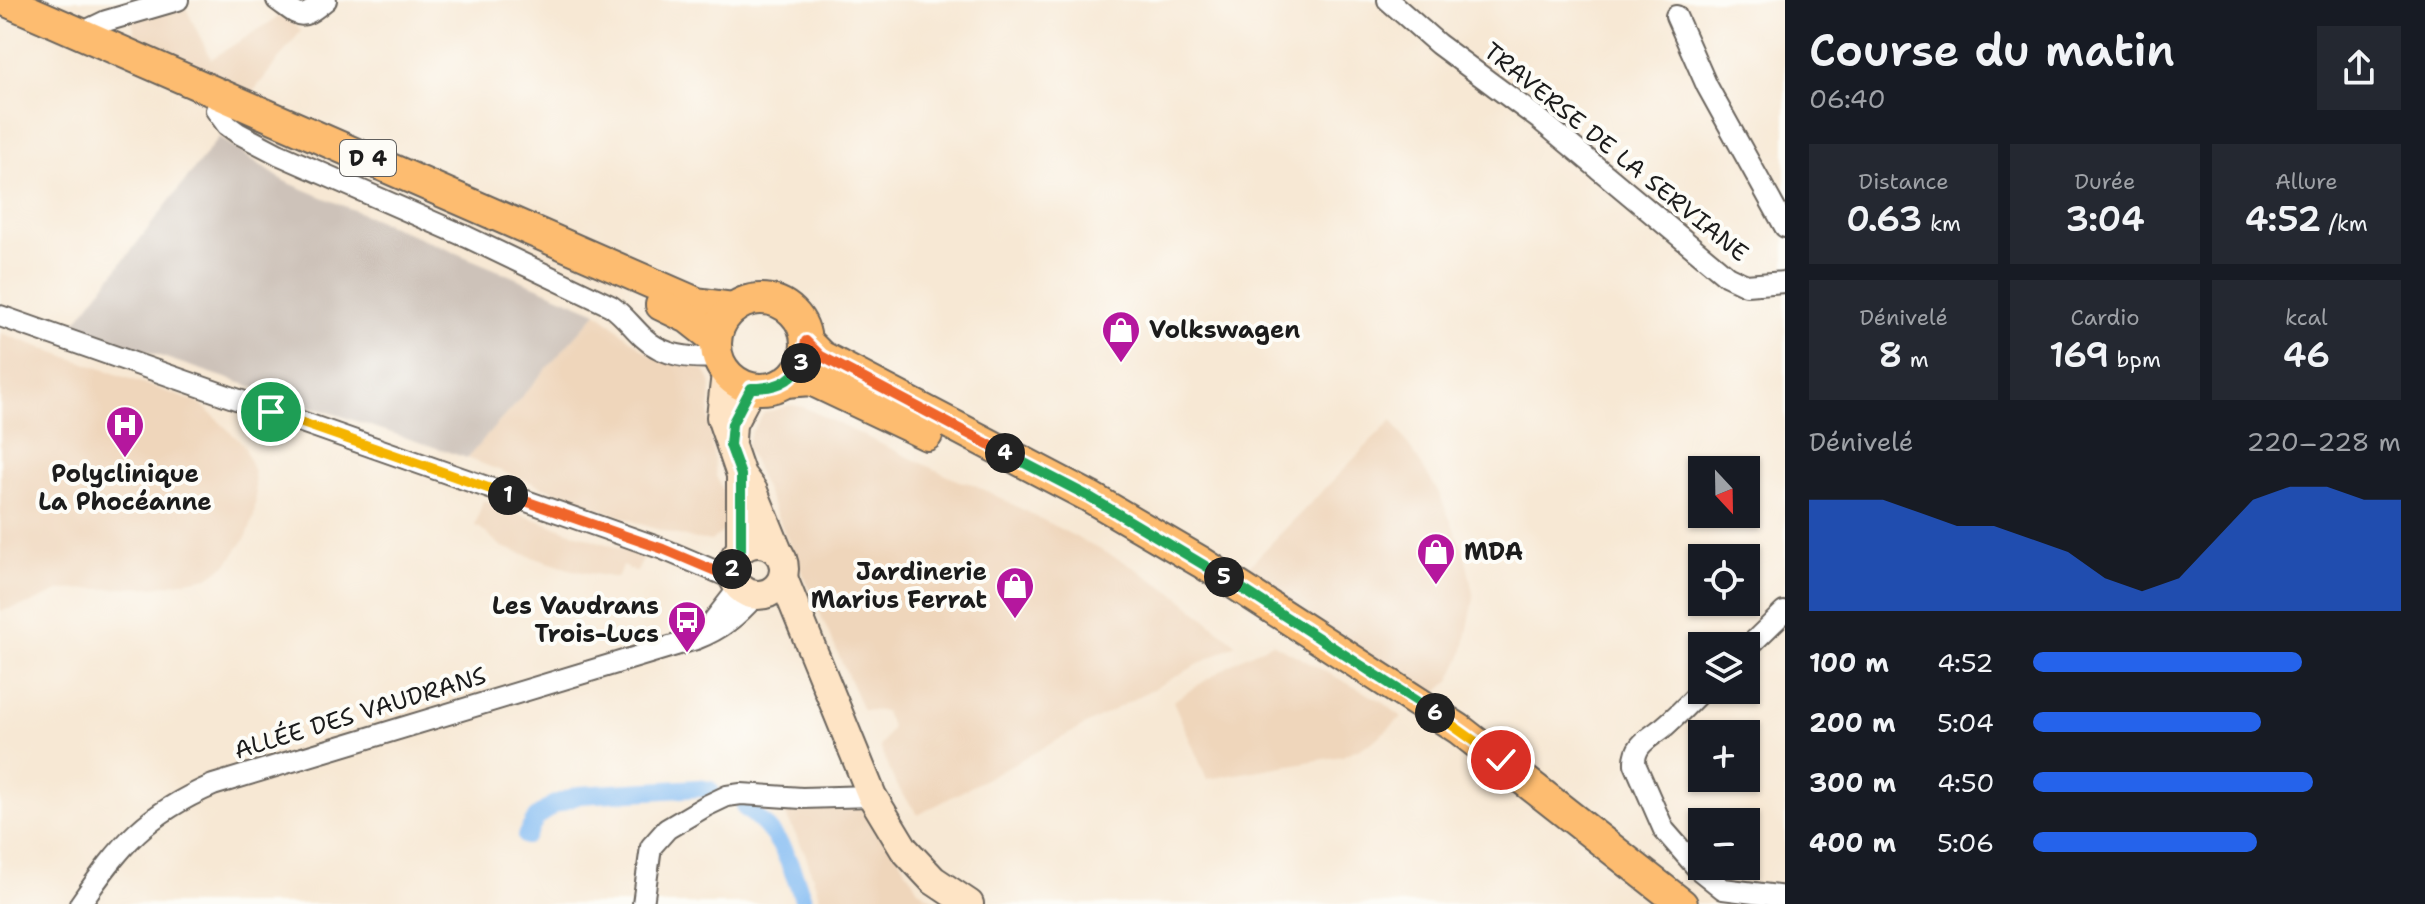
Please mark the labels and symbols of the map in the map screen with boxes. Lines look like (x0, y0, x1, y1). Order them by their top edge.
street label: TRAVERSE DE LA SERVIANE (1477, 35, 1755, 269)
road number: D 4 (340, 140, 396, 176)
shop icon: Volkswagen (1100, 309, 1142, 364)
place label: Volkswagen (1149, 314, 1300, 346)
pin: 3 (781, 343, 821, 383)
pin (237, 378, 305, 446)
hospital icon: Polyclinique La Phocéanne (104, 404, 146, 459)
pin: 4 (985, 433, 1025, 473)
north arrow (1688, 456, 1760, 528)
place label: Polyclinique La Phocéanne (38, 458, 212, 518)
pin: 1 (488, 475, 528, 515)
shop icon: MDA (1415, 531, 1457, 586)
place label: MDA (1464, 536, 1523, 568)
pin: 2 (712, 549, 752, 589)
place label: Jardinerie Marius Ferrat (811, 556, 987, 616)
pin: 5 (1204, 557, 1244, 597)
shop icon: Jardinerie Marius Ferrat (994, 565, 1036, 620)
place label: Les Vaudrans Trois-Lucs (492, 590, 659, 650)
bus stop icon: Les Vaudrans Trois-Lucs (666, 599, 708, 654)
street label: ALLÉE DES VAUDRANS (230, 659, 490, 767)
pin: 6 (1415, 693, 1455, 733)
pin (1467, 726, 1535, 794)

